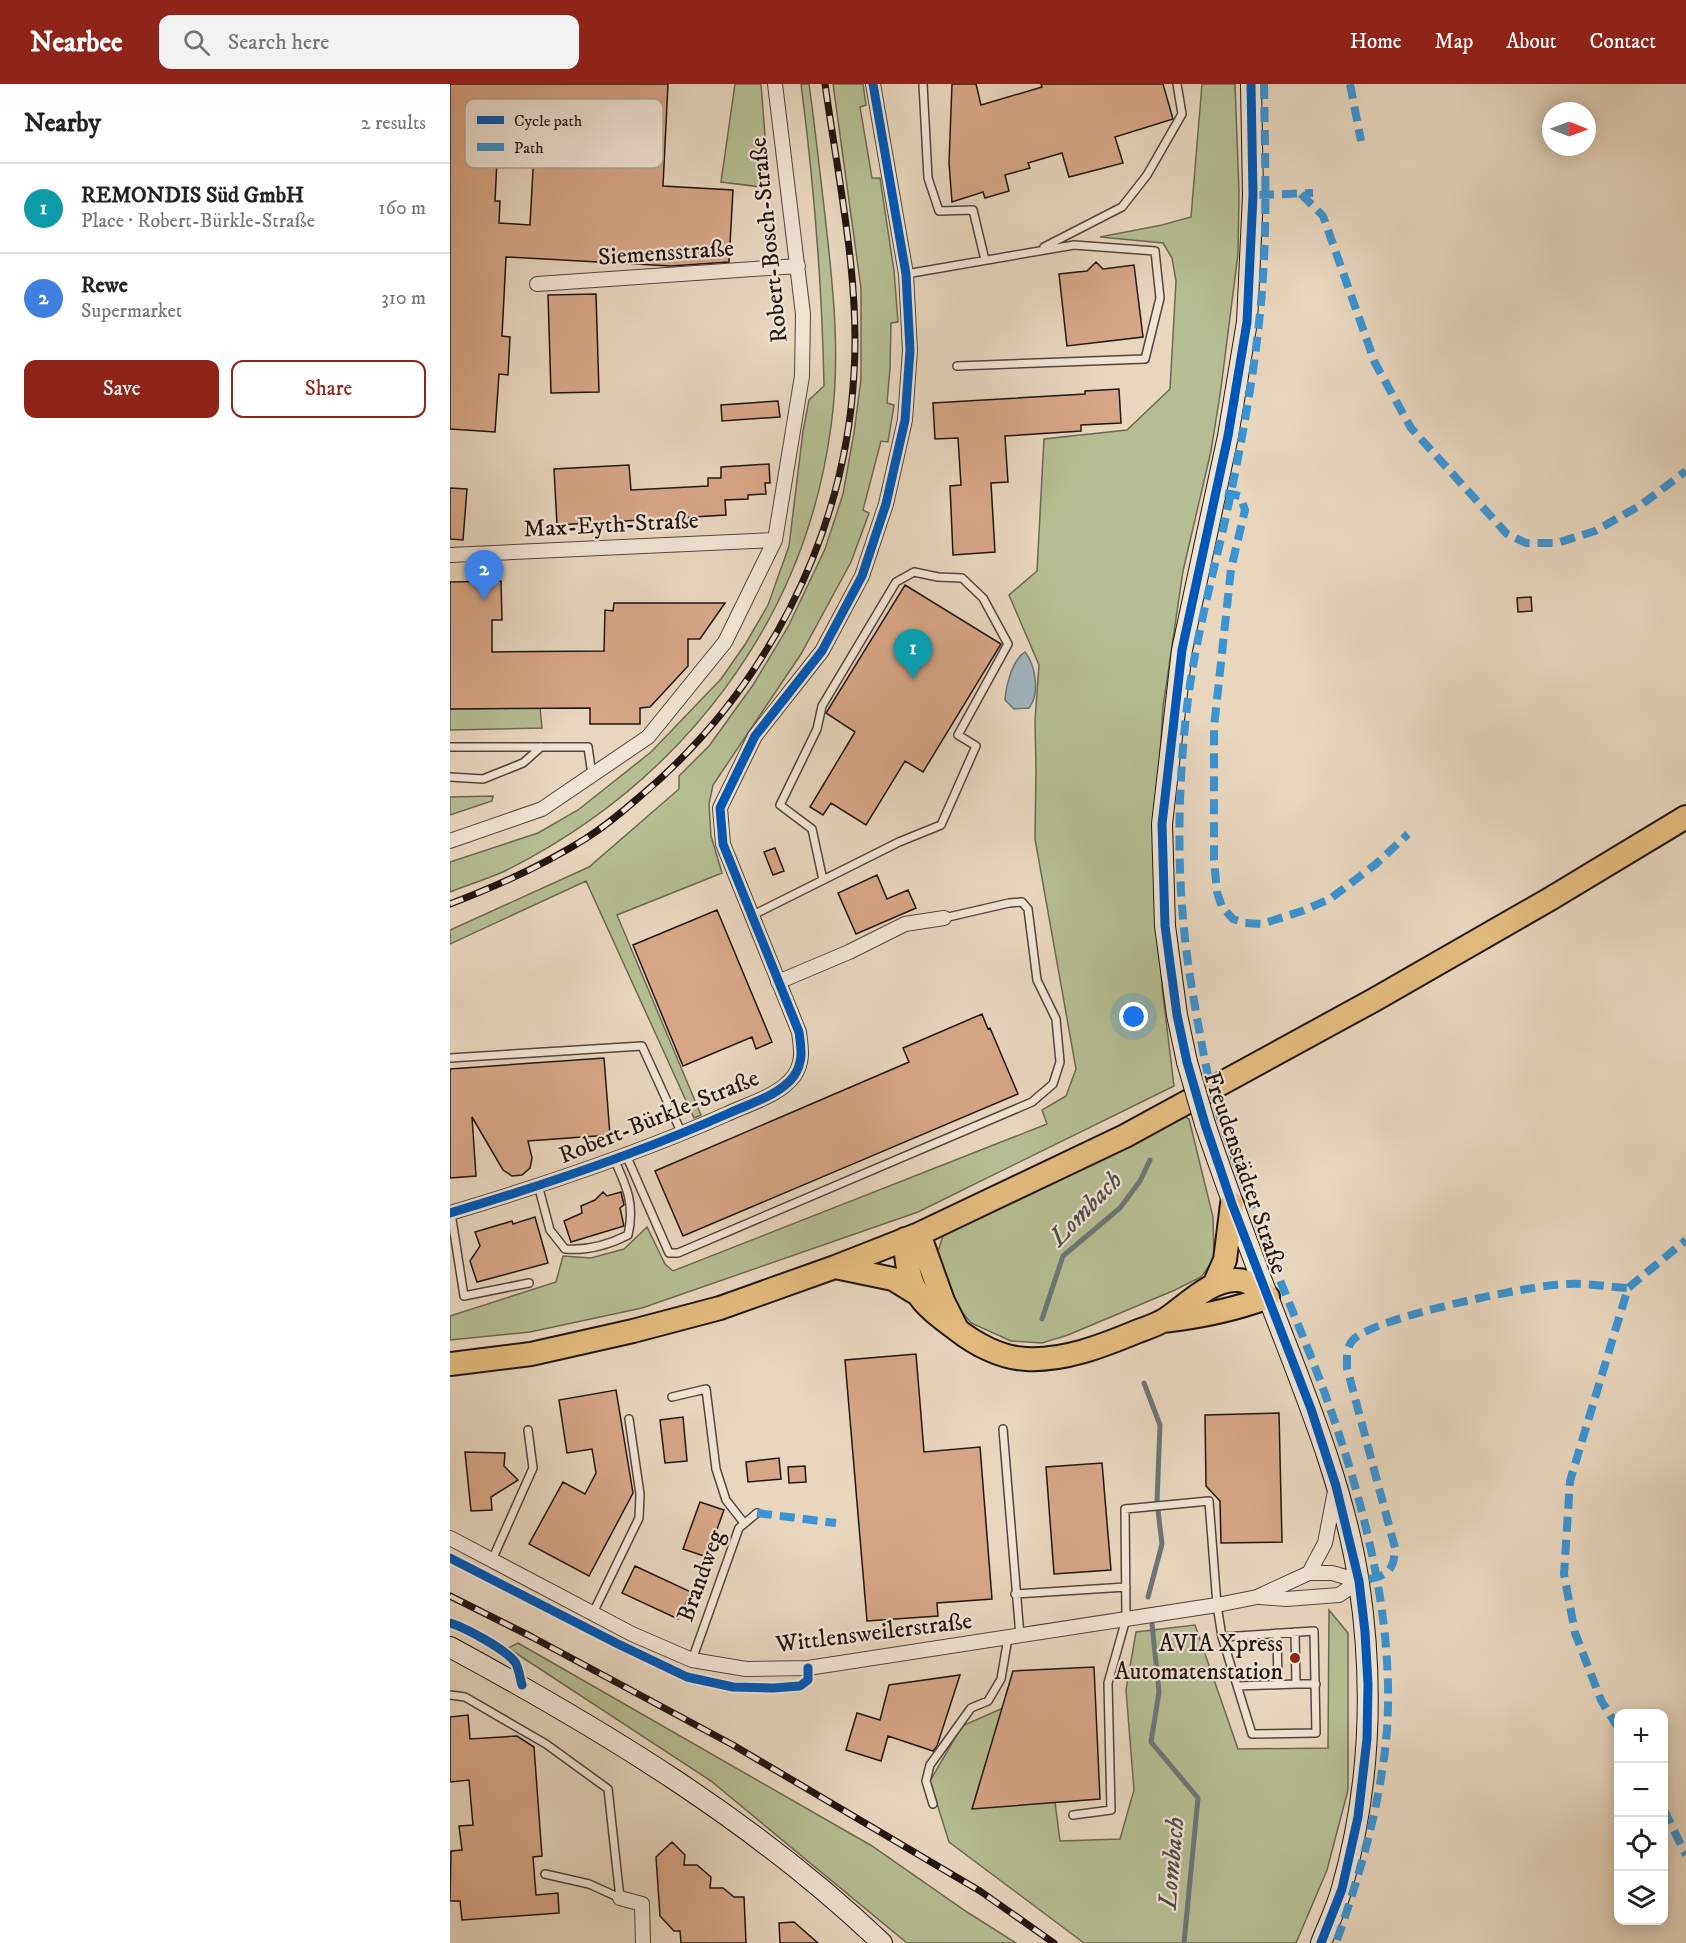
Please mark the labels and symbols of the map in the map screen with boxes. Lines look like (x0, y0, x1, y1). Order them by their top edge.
legend (465, 99, 663, 168)
north arrow (1542, 102, 1596, 156)
text: Cycle path (514, 111, 583, 131)
street label: Robert-Bosch-Straße (743, 136, 795, 344)
text: Path (514, 138, 544, 158)
street label: Siemensstraße (597, 233, 735, 273)
street label: Max-Eyth-Straße (523, 505, 699, 545)
pin: 2 (465, 550, 504, 600)
pin: 1 (894, 630, 932, 679)
your location (1119, 1002, 1148, 1031)
street label: Robert-Bürkle-Straße (555, 1063, 764, 1171)
street label: Freudenstädter Straße (1196, 1068, 1294, 1278)
water label: Lombach (1041, 1164, 1130, 1255)
street label: Brandweg (671, 1526, 732, 1626)
street label: Wittlensweilerstraße (773, 1606, 974, 1660)
place label: AVIA Xpress Automatenstation (1114, 1629, 1283, 1687)
marker: AVIA Xpress Automatenstation (1288, 1651, 1302, 1665)
water label: Lombach (1151, 1816, 1192, 1912)

